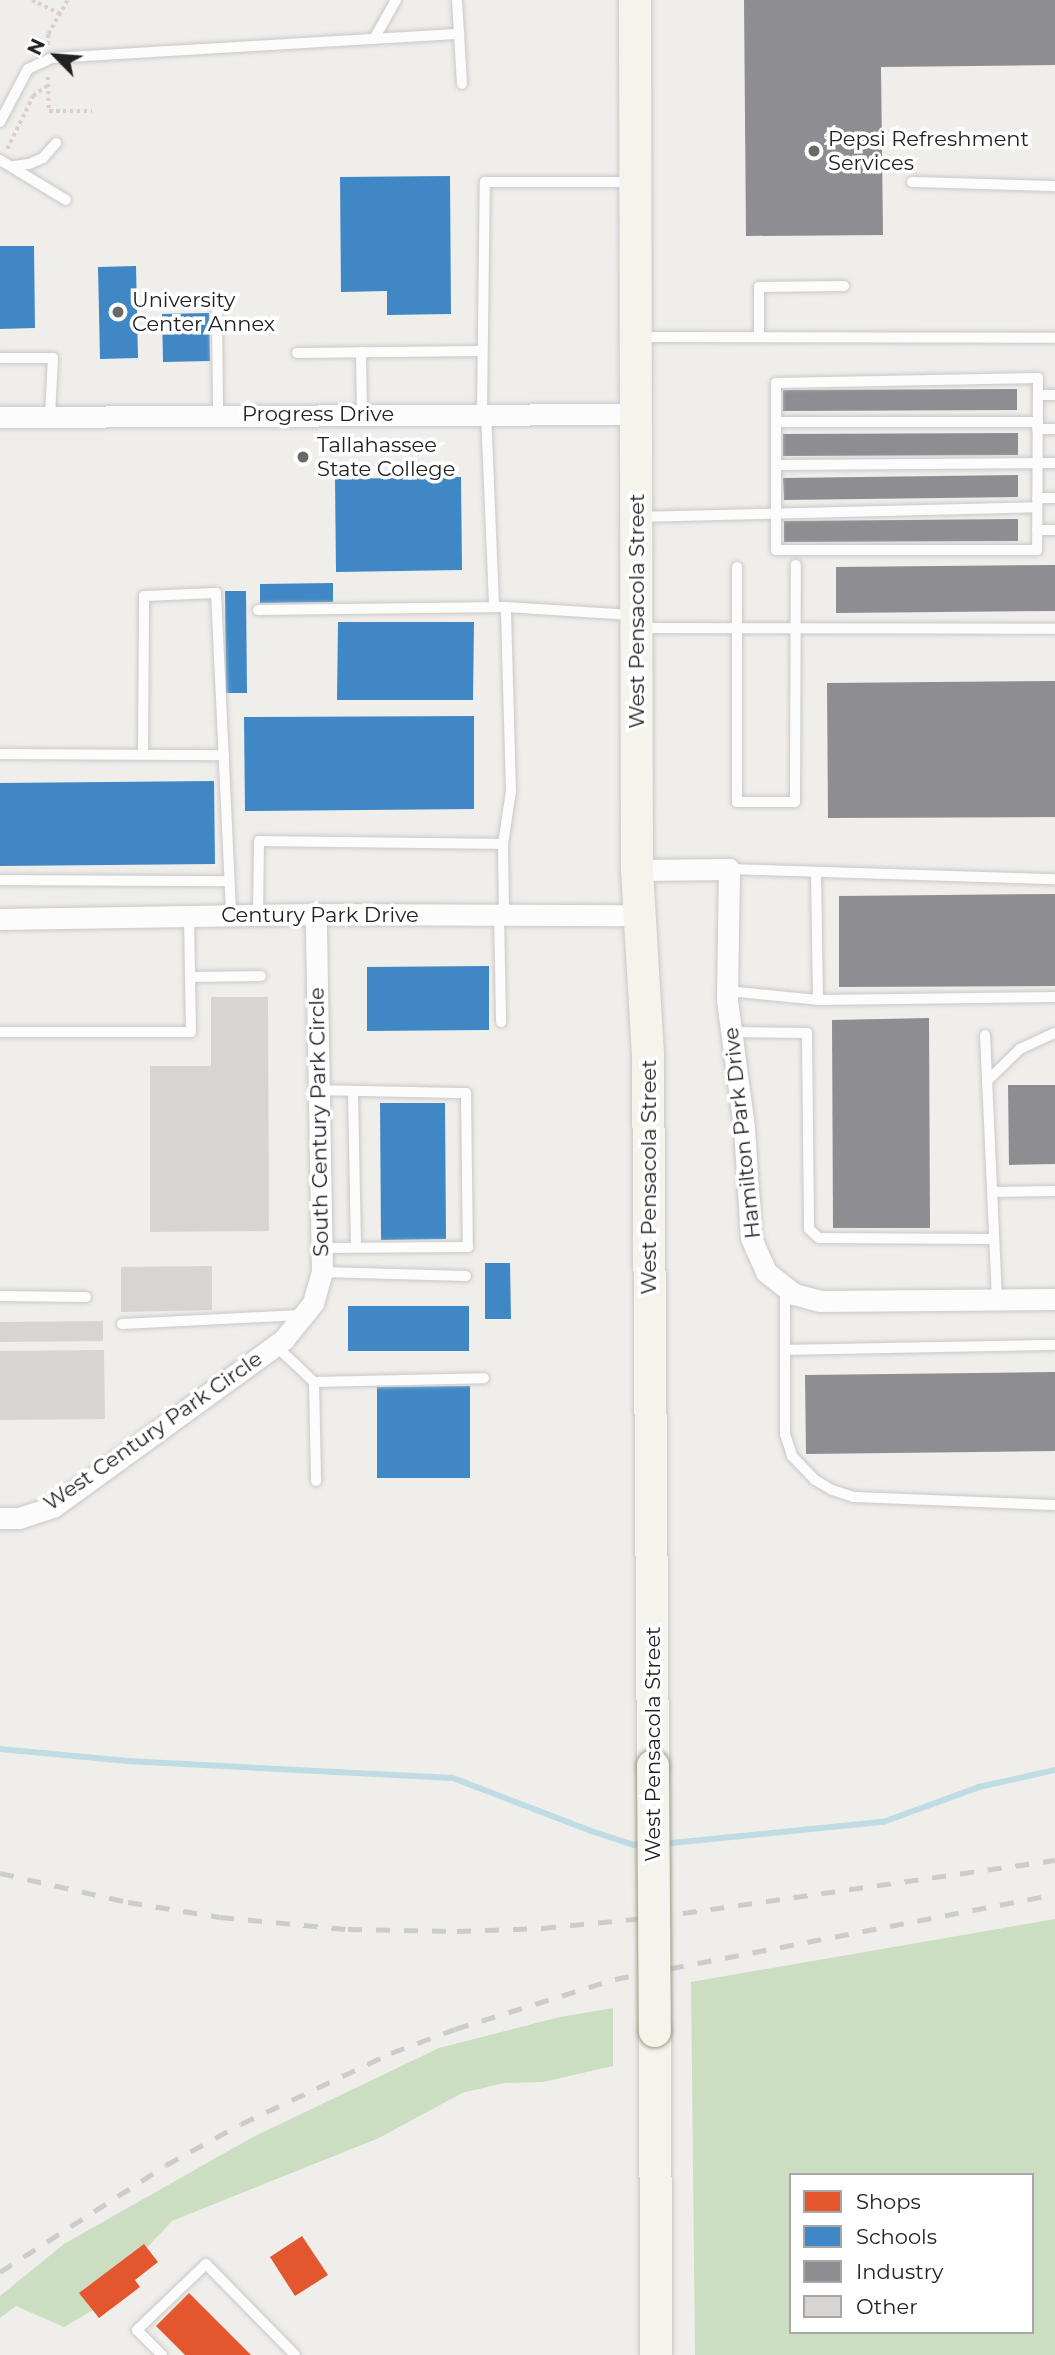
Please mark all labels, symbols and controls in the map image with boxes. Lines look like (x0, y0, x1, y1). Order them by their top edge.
north arrow (21, 21, 91, 91)
text: N (23, 35, 50, 59)
place label: Pepsi Refreshment Services (828, 126, 1029, 176)
marker: Pepsi Refreshment Services (806, 143, 822, 159)
place label: University Center Annex (132, 287, 275, 337)
marker: University Center Annex (110, 304, 126, 320)
street label: Progress Drive (242, 401, 394, 427)
place label: Tallahassee State College (317, 432, 455, 482)
marker: Tallahassee State College (295, 449, 311, 465)
street label: West Pensacola Street (624, 493, 650, 729)
street label: Century Park Drive (221, 902, 419, 928)
street label: South Century Park Circle (304, 987, 334, 1257)
street label: Hamilton Park Drive (718, 1026, 766, 1240)
street label: West Pensacola Street (636, 1059, 662, 1295)
street label: West Century Park Circle (39, 1346, 267, 1516)
street label: West Pensacola Street (640, 1626, 666, 1862)
legend (789, 2173, 1034, 2334)
text: Shops (856, 2189, 921, 2214)
text: Schools (856, 2224, 937, 2249)
text: Industry (856, 2259, 943, 2284)
text: Other (856, 2294, 918, 2319)

